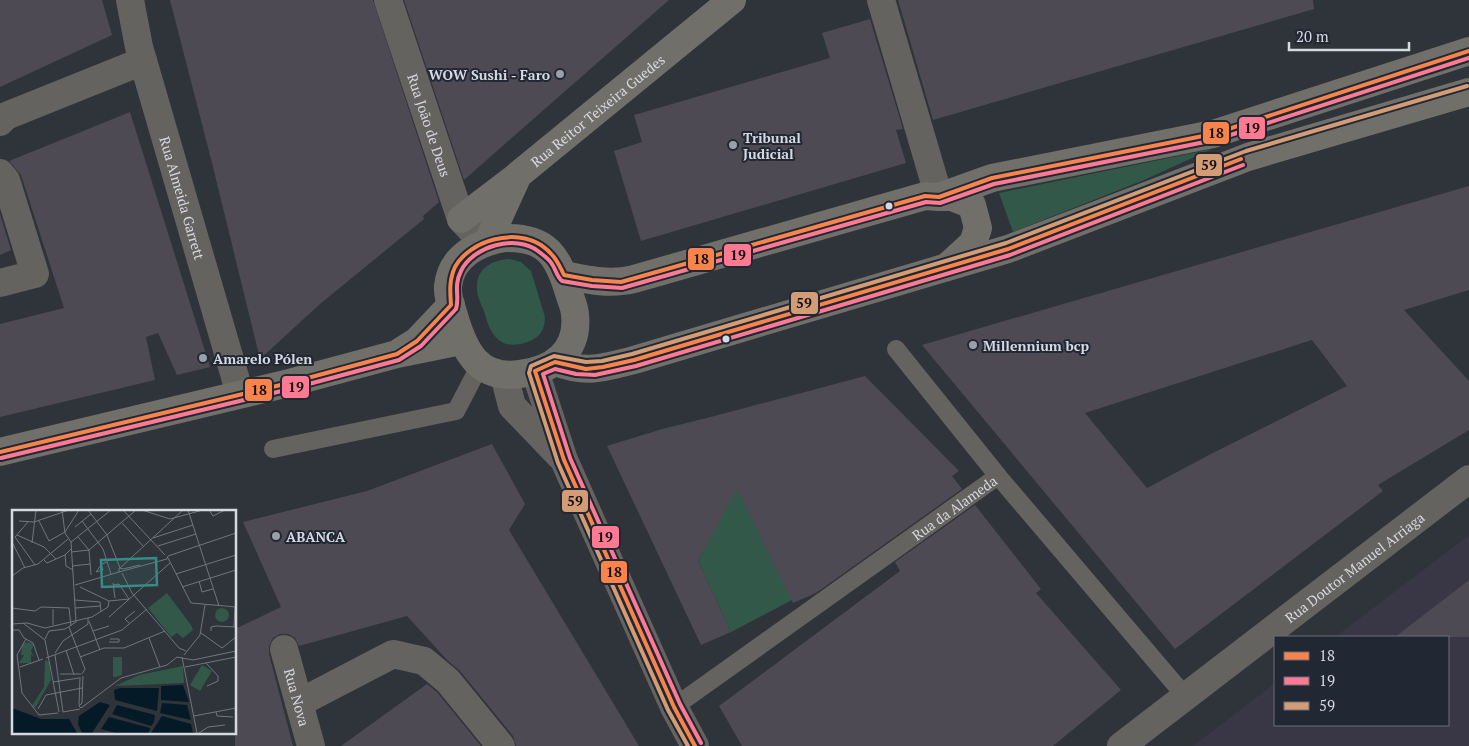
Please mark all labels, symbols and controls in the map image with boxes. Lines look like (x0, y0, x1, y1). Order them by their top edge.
scale bar (1289, 20, 1409, 52)
text: 20 m (1296, 26, 1329, 46)
street label: Rua Reitor Teixeira Guedes (526, 50, 668, 171)
place label: WOW Sushi - Faro (429, 65, 550, 84)
marker: WOW Sushi - Faro (554, 68, 566, 80)
street label: Rua João de Deus (404, 71, 456, 179)
line badge: 19 (1238, 116, 1266, 140)
text: 19 (1244, 118, 1260, 137)
line badge: 18 (1202, 121, 1230, 145)
text: 18 (1208, 123, 1224, 142)
place label: Tribunal Judicial (743, 128, 801, 163)
street label: Rua Almeida Garrett (156, 134, 210, 263)
marker: Tribunal Judicial (727, 139, 739, 151)
line badge: 59 (1195, 153, 1223, 177)
text: 59 (1201, 155, 1217, 174)
unlabelled marker (884, 201, 894, 211)
line badge: 19 (723, 243, 752, 267)
text: 19 (730, 245, 746, 264)
line badge: 18 (687, 247, 715, 271)
text: 18 (693, 249, 709, 268)
line badge: 59 (790, 291, 819, 315)
text: 59 (796, 293, 812, 312)
unlabelled marker (721, 334, 731, 344)
place label: Millennium bcp (983, 336, 1090, 355)
marker: Millennium bcp (967, 339, 979, 351)
place label: Amarelo Pólen (213, 349, 312, 368)
marker: Amarelo Pólen (197, 352, 209, 364)
line badge: 19 (281, 375, 310, 399)
text: 19 (288, 377, 304, 396)
line badge: 18 (244, 378, 273, 402)
text: 18 (251, 380, 267, 399)
street label: Rua da Alameda (908, 470, 1000, 544)
line badge: 59 (561, 489, 589, 513)
text: 59 (567, 491, 583, 510)
street label: Rua Doutor Manuel Arriaga (1281, 507, 1428, 627)
inset map (12, 510, 236, 734)
line badge: 19 (591, 525, 620, 549)
place label: ABANCA (286, 527, 346, 546)
text: 19 (597, 527, 613, 546)
marker: ABANCA (270, 530, 282, 542)
line badge: 18 (600, 560, 628, 584)
text: 18 (606, 562, 622, 581)
legend (1274, 636, 1449, 726)
text: 18 (1319, 645, 1335, 665)
street label: Rua Nova (280, 666, 315, 728)
text: 19 (1319, 670, 1335, 690)
text: 59 (1319, 695, 1335, 715)

